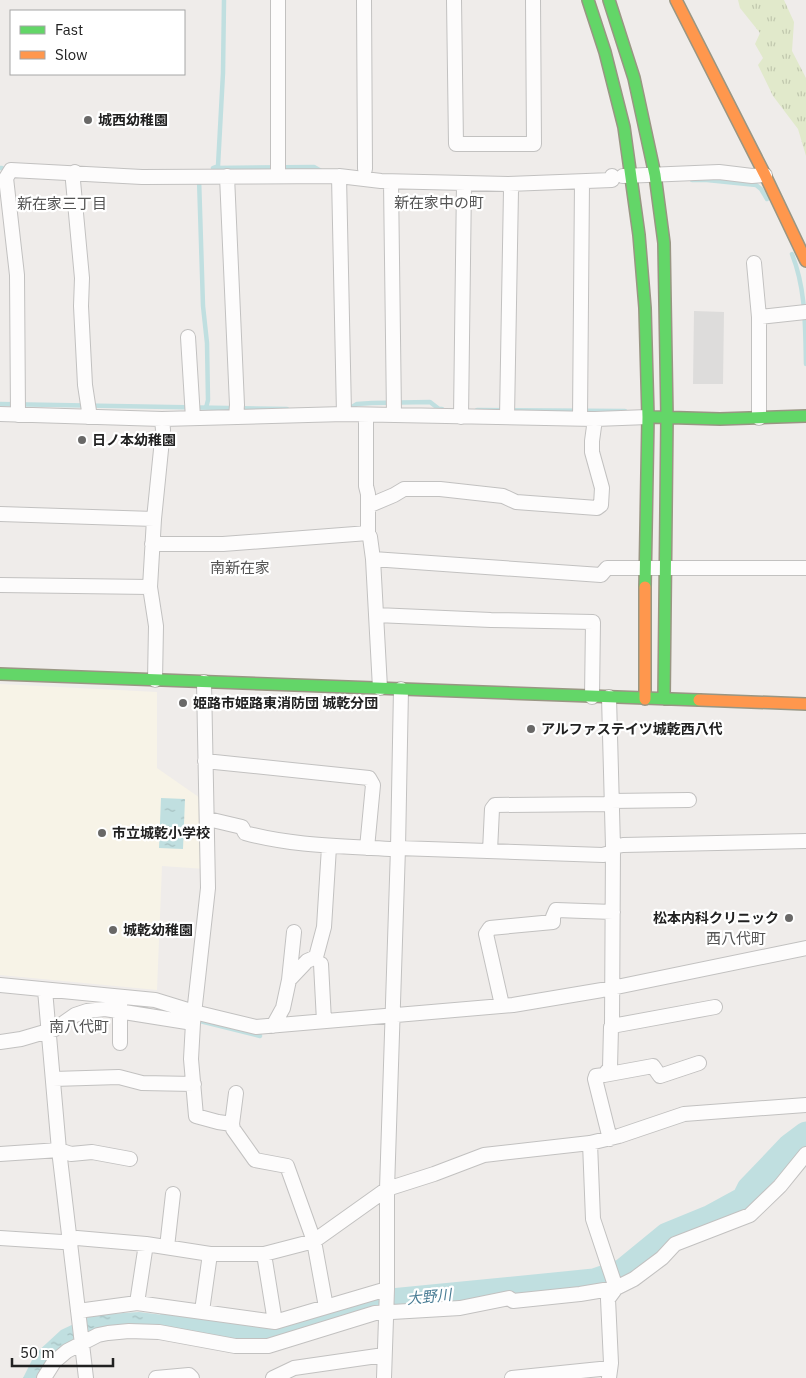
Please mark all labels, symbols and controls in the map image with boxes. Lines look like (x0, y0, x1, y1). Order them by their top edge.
legend (10, 10, 185, 75)
text: Fast (55, 20, 83, 39)
text: Slow (55, 45, 88, 64)
place label: 城西幼稚園 (98, 111, 168, 129)
marker: 城西幼稚園 (82, 114, 94, 126)
district label: 新在家中の町 (394, 193, 484, 212)
district label: 新在家三丁目 (17, 194, 107, 213)
place label: 日ノ本幼稚園 (92, 431, 176, 449)
marker: 日ノ本幼稚園 (76, 434, 88, 446)
district label: 南新在家 (210, 558, 270, 577)
place label: 姫路市姫路東消防団 城乾分団 (193, 694, 378, 712)
marker: 姫路市姫路東消防団 城乾分団 (177, 697, 189, 709)
place label: アルファステイツ城乾西八代 (541, 720, 723, 738)
marker: アルファステイツ城乾西八代 (525, 723, 537, 735)
place label: 市立城乾小学校 (112, 824, 210, 842)
marker: 市立城乾小学校 (96, 827, 108, 839)
place label: 松本内科クリニック (653, 909, 779, 927)
marker: 松本内科クリニック (783, 912, 795, 924)
place label: 城乾幼稚園 (123, 921, 193, 939)
marker: 城乾幼稚園 (107, 924, 119, 936)
district label: 西八代町 (706, 929, 766, 948)
district label: 南八代町 (49, 1017, 109, 1036)
water label: 大野川 (406, 1284, 454, 1308)
scale bar (12, 1336, 114, 1368)
text: 50 m (20, 1343, 55, 1362)

